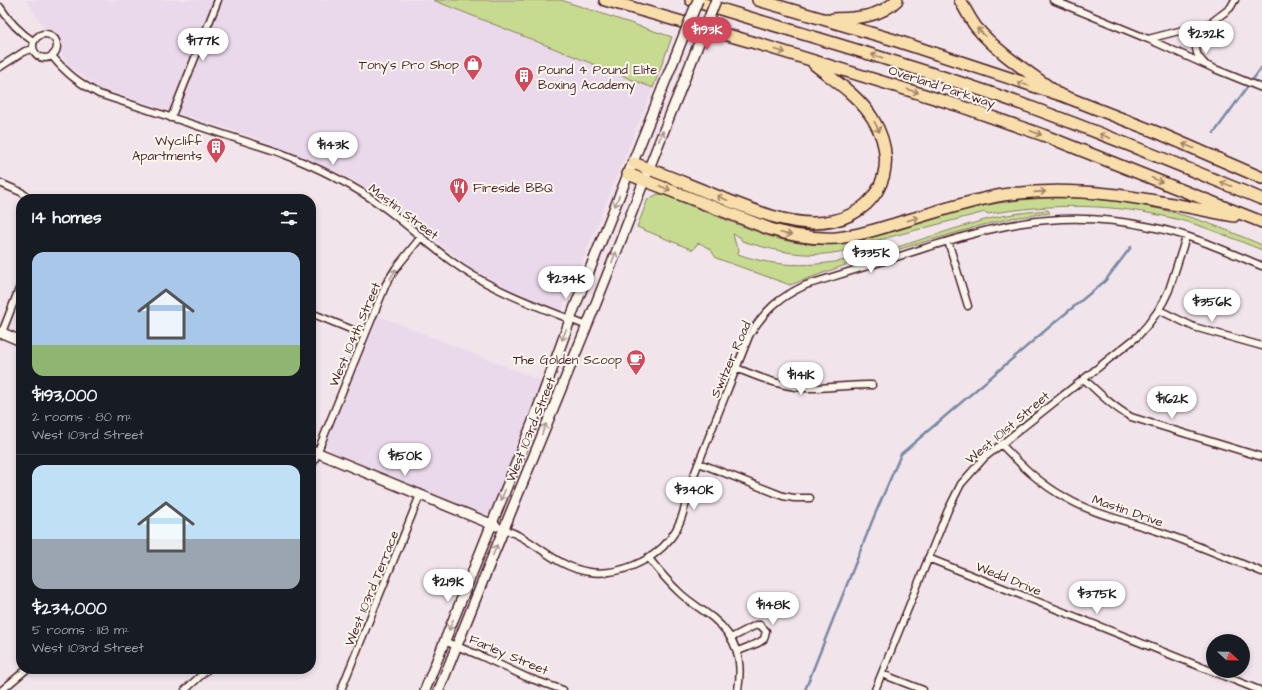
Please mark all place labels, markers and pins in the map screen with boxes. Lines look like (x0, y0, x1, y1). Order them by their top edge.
pin: $193K (679, 17, 735, 51)
pin: $232K (1178, 21, 1234, 55)
pin: $177K (175, 28, 231, 62)
shop icon: Tony's Pro Shop (462, 53, 484, 81)
place label: Tony's Pro Shop (359, 56, 459, 75)
place label: Pound 4 Pound Elite Boxing Academy (538, 61, 657, 95)
building icon: Pound 4 Pound Elite Boxing Academy (513, 65, 535, 93)
place label: Wycliff Apartments (132, 132, 202, 165)
pin: $143K (305, 132, 361, 166)
building icon: Wycliff Apartments (205, 136, 227, 164)
restaurant icon: Fireside BBQ (448, 176, 470, 204)
place label: Fireside BBQ (473, 179, 553, 197)
pin: $335K (843, 240, 899, 274)
pin: $234K (538, 266, 594, 300)
pin: $356K (1184, 289, 1240, 323)
cafe icon: The Golden Scoop (625, 348, 647, 376)
place label: The Golden Scoop (513, 351, 622, 369)
pin: $141K (773, 362, 829, 396)
pin: $162K (1144, 386, 1200, 420)
pin: $150K (377, 443, 433, 477)
pin: $340K (666, 477, 722, 511)
pin: $219K (420, 569, 476, 603)
pin: $375K (1069, 581, 1125, 615)
pin: $148K (745, 592, 801, 626)

